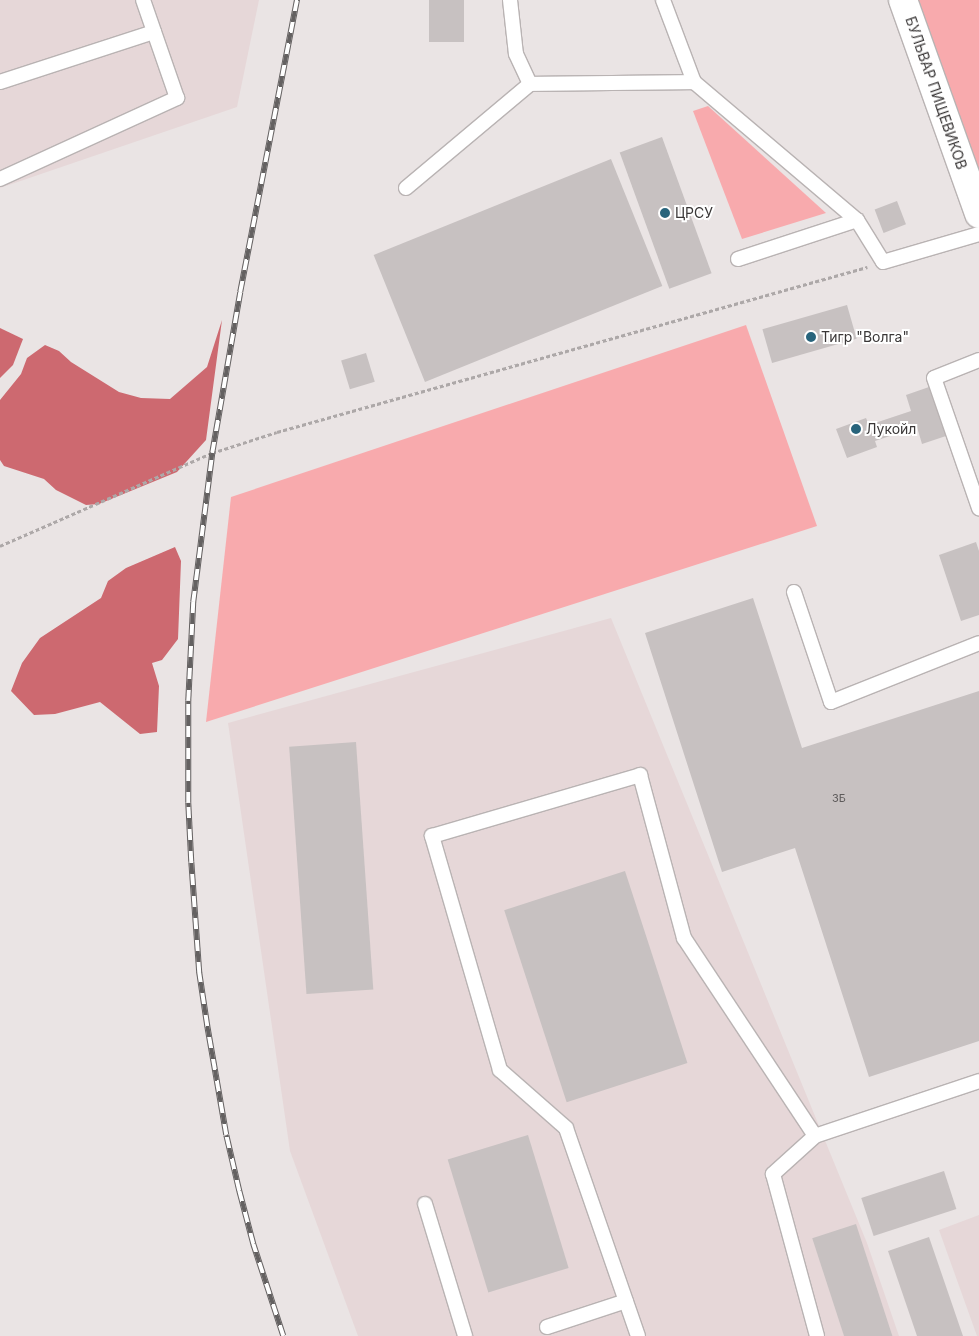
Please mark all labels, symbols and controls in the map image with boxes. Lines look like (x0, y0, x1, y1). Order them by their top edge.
street label: БУЛЬВАР ПИЩЕВИКОВ (902, 14, 970, 172)
place label: ЦРСУ (675, 205, 713, 221)
marker: ЦРСУ (659, 207, 671, 219)
place label: Тигр "Волга" (821, 329, 909, 345)
marker: Тигр "Волга" (805, 331, 817, 343)
place label: Лукойл (866, 421, 916, 437)
marker: Лукойл (850, 423, 862, 435)
house number: 3Б (832, 791, 846, 805)

